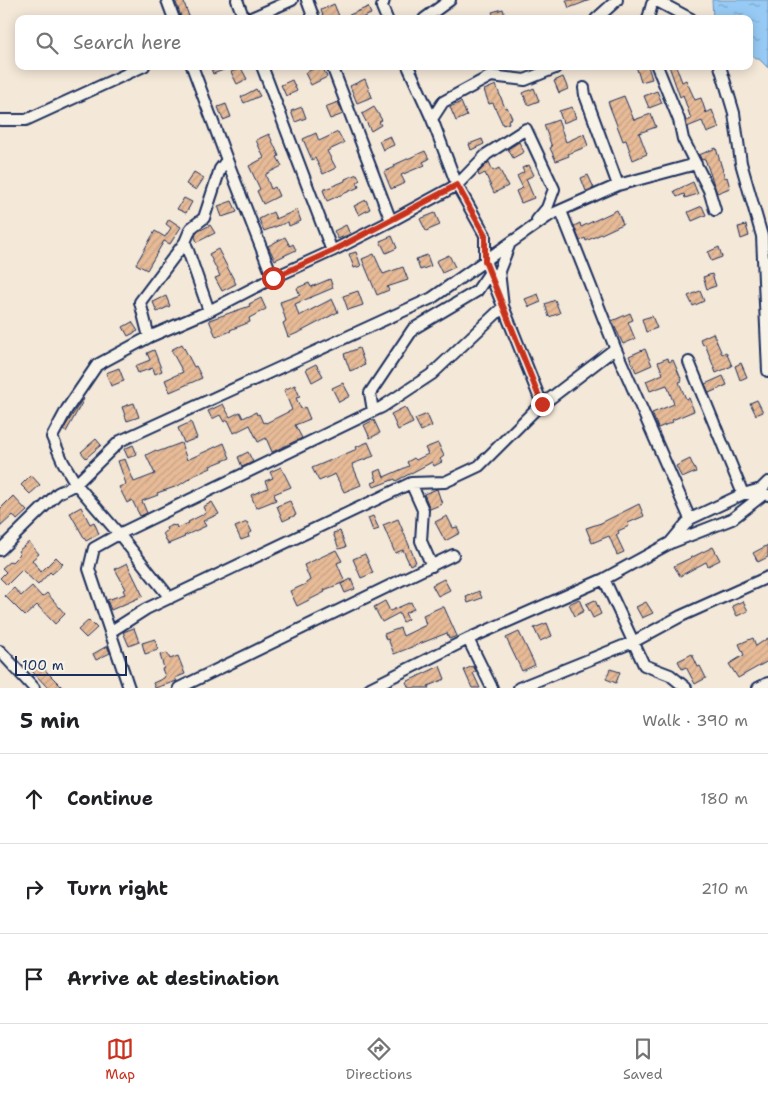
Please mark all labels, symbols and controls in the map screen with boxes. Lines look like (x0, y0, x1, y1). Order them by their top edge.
search box (15, 15, 753, 70)
icon: search (33, 29, 61, 57)
text: Search here (73, 30, 182, 55)
route start (262, 267, 285, 290)
route end (531, 393, 554, 416)
scale bar (15, 653, 128, 676)
text: 100 m (22, 656, 64, 674)
text: 5 min (20, 707, 80, 735)
text: Walk · 390 m (642, 710, 748, 731)
icon: ahead (20, 785, 48, 813)
text: Continue (67, 786, 153, 811)
text: 180 m (700, 788, 748, 809)
icon: right (20, 875, 48, 903)
text: Turn right (67, 876, 168, 901)
text: 210 m (701, 878, 748, 899)
icon: arrive (20, 965, 48, 993)
text: Arrive at destination (67, 966, 279, 991)
tab: Map (105, 1035, 135, 1083)
tab: Directions (346, 1035, 413, 1083)
tab: Saved (623, 1035, 663, 1083)

